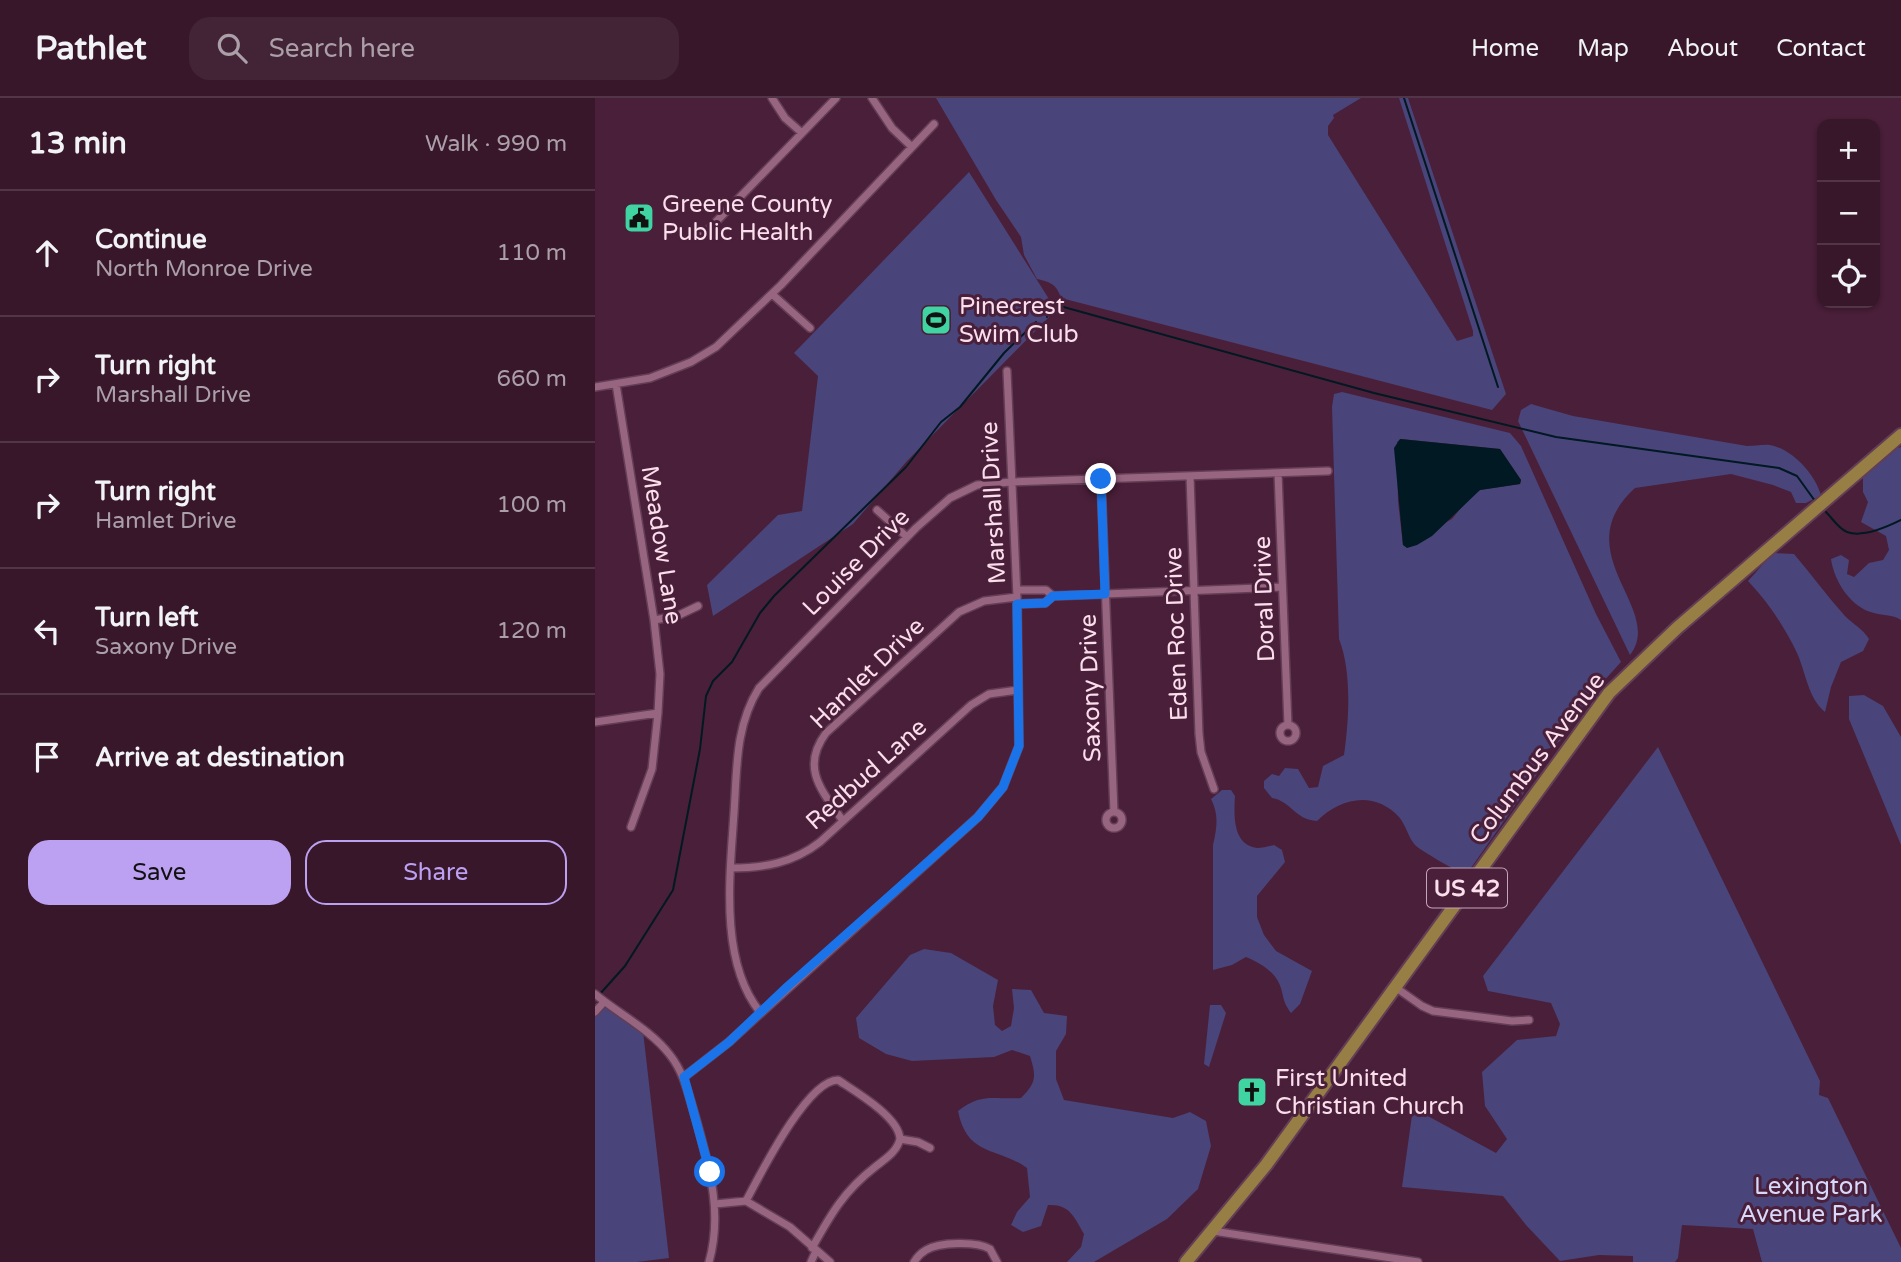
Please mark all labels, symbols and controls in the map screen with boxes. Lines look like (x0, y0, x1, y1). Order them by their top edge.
search box (189, 17, 679, 80)
text: Pathlet (35, 29, 147, 68)
icon: search (213, 29, 251, 67)
text: Search here (269, 33, 415, 64)
text: Home (1471, 34, 1539, 63)
text: Map (1577, 34, 1629, 63)
text: About (1667, 34, 1738, 63)
text: Contact (1776, 34, 1866, 63)
map controls (1817, 119, 1880, 308)
button: + (1817, 119, 1880, 182)
text: 13 min (28, 125, 127, 162)
text: Walk · 990 m (425, 130, 567, 158)
button: − (1817, 182, 1880, 245)
place label: Greene County Public Health (662, 190, 832, 247)
public building icon: Greene County Public Health (622, 201, 656, 235)
text: Continue (95, 224, 207, 255)
icon: ahead (28, 234, 66, 272)
text: 110 m (497, 239, 567, 267)
button: locate (1817, 245, 1880, 308)
text: North Monroe Drive (95, 255, 313, 283)
place label: Pinecrest Swim Club (959, 292, 1079, 349)
sports icon: Pinecrest Swim Club (919, 303, 953, 337)
text: Turn right (95, 350, 216, 381)
icon: right (28, 360, 66, 398)
text: 660 m (497, 365, 567, 393)
text: Marshall Drive (95, 381, 251, 409)
street label: Marshall Drive (975, 421, 1012, 585)
route end (1085, 463, 1116, 494)
street label: Meadow Lane (635, 464, 688, 626)
text: Turn right (95, 476, 216, 507)
icon: right (28, 486, 66, 524)
text: 100 m (497, 491, 567, 519)
street label: Louise Drive (797, 503, 916, 622)
text: Hamlet Drive (95, 507, 237, 535)
street label: Doral Drive (1248, 535, 1281, 663)
street label: Eden Roc Drive (1159, 546, 1194, 722)
text: Turn left (95, 602, 198, 633)
icon: left (28, 612, 66, 650)
street label: Hamlet Drive (804, 612, 931, 735)
street label: Saxony Drive (1073, 613, 1108, 763)
text: 120 m (497, 617, 567, 645)
text: Saxony Drive (95, 633, 237, 661)
street label: Columbus Avenue (1464, 667, 1611, 850)
street label: Redbud Lane (800, 713, 933, 836)
icon: arrive (28, 738, 66, 776)
text: Arrive at destination (95, 742, 345, 773)
button: Save (28, 840, 291, 905)
button: Share (305, 840, 567, 905)
road number: US 42 (1427, 868, 1507, 908)
place label: First United Christian Church (1275, 1064, 1464, 1121)
church icon: First United Christian Church (1235, 1075, 1269, 1109)
route start (694, 1156, 725, 1187)
park label: Lexington Avenue Park (1739, 1172, 1883, 1229)

